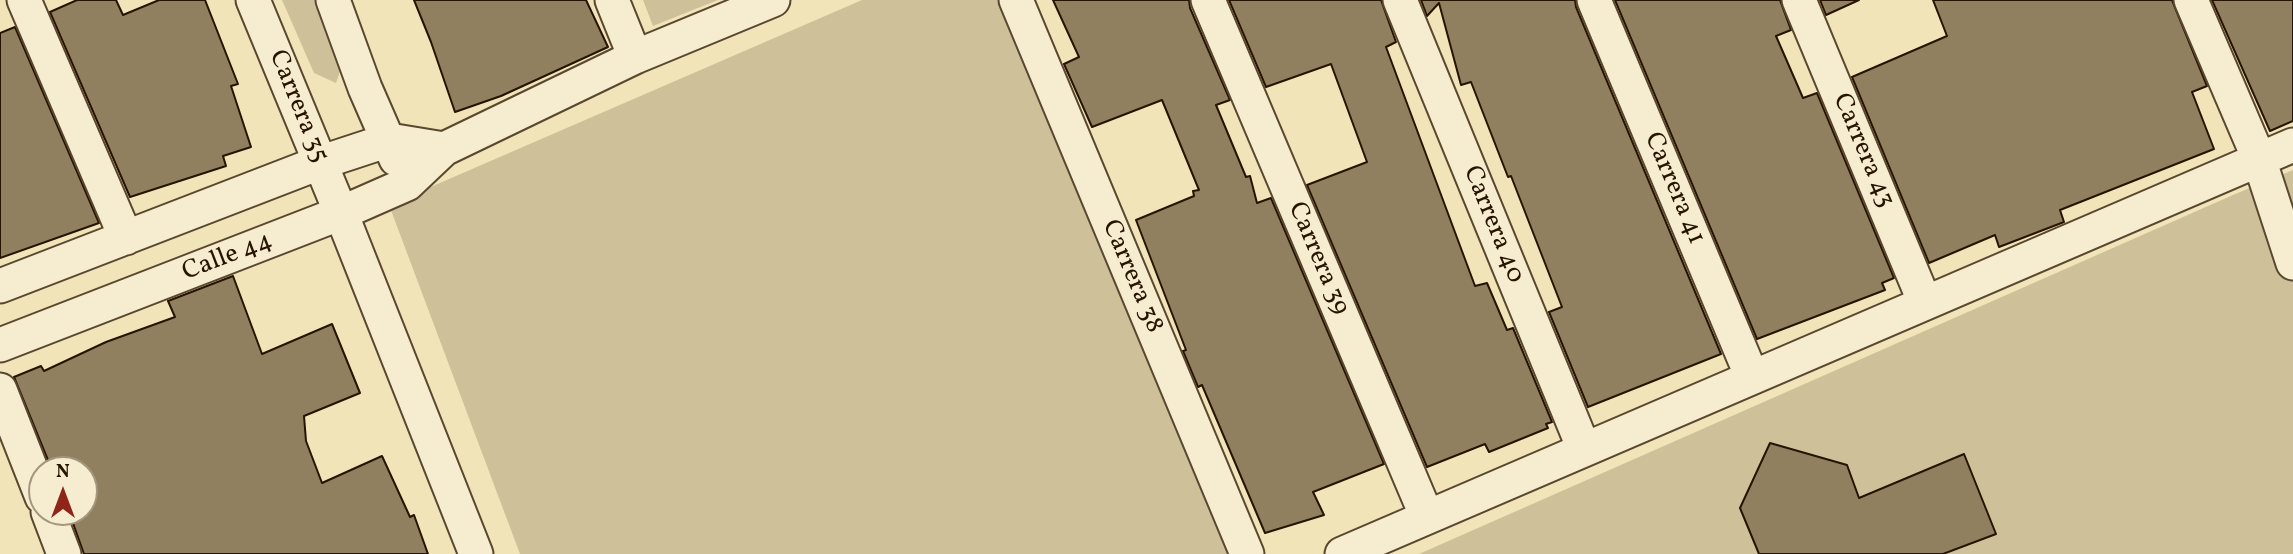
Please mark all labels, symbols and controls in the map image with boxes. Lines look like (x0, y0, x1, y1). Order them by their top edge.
street label: Carrera 35 (260, 46, 334, 168)
street label: Carrera 43 (1824, 89, 1900, 213)
street label: Carrera 41 (1635, 128, 1711, 250)
street label: Carrera 40 (1454, 162, 1530, 288)
street label: Carrera 39 (1279, 198, 1355, 320)
street label: Carrera 38 (1093, 216, 1169, 338)
street label: Calle 44 (179, 227, 277, 289)
north arrow (28, 456, 98, 526)
text: N (56, 459, 70, 485)

